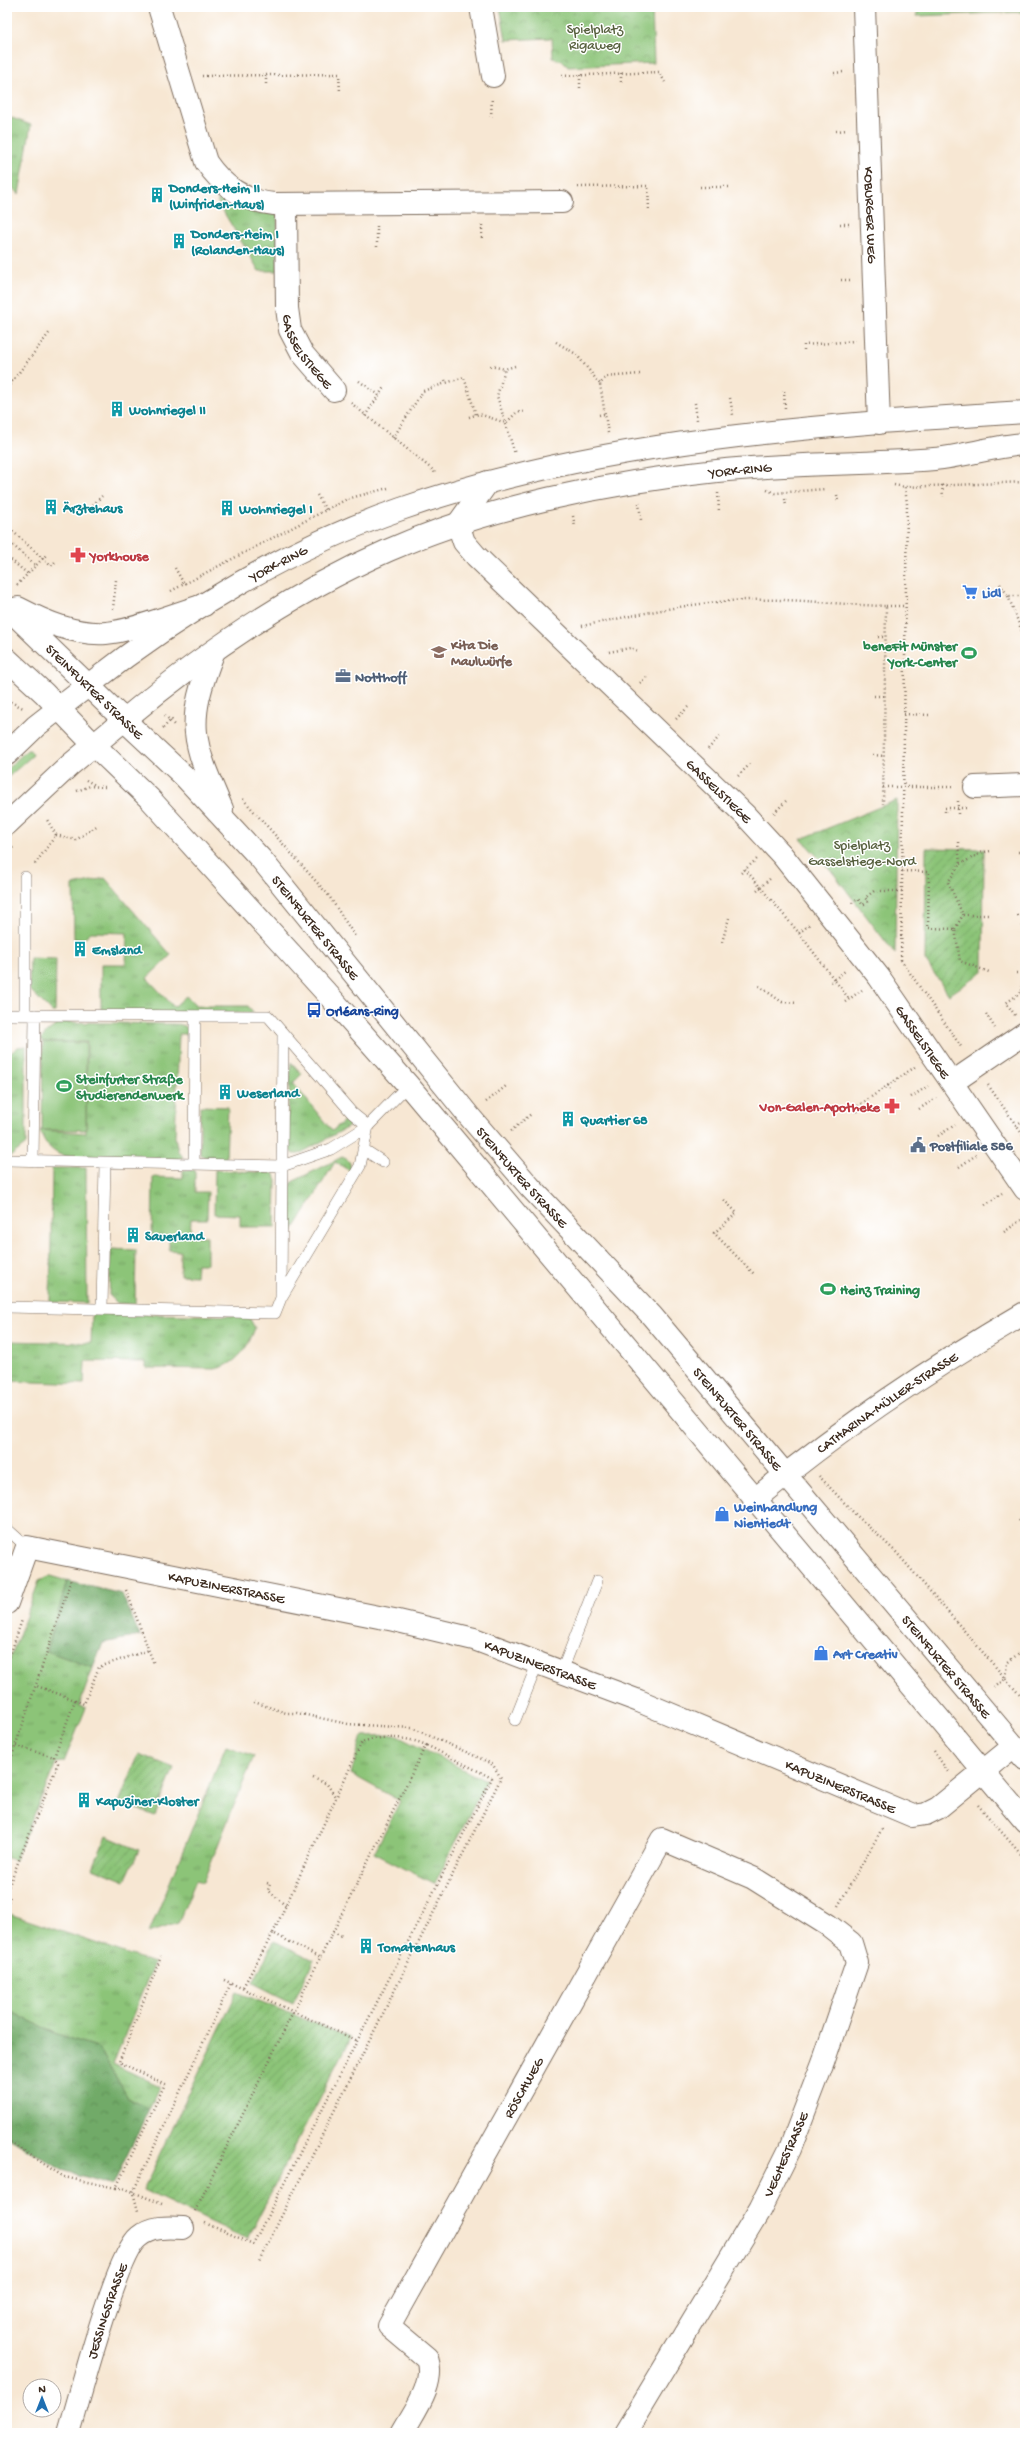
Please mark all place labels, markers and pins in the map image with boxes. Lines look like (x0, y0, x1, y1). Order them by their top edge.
place label: Donders-Heim II (Winfriden-Haus) (167, 181, 265, 214)
building icon: Donders-Heim II (Winfriden-Haus) (148, 186, 166, 204)
place label: Donders-Heim I (Rolanden-Haus) (189, 227, 285, 260)
building icon: Donders-Heim I (Rolanden-Haus) (170, 232, 188, 250)
building icon: Wohnriegel II (108, 400, 126, 418)
place label: Wohnriegel II (128, 403, 206, 420)
building icon: Ärztehaus (42, 498, 60, 516)
building icon: Wohnriegel I (218, 499, 236, 517)
place label: Ärztehaus (62, 501, 123, 518)
place label: Wohnriegel I (238, 502, 313, 519)
pharmacy icon: Yorkhouse (69, 546, 87, 564)
place label: Yorkhouse (88, 549, 149, 566)
supermarket icon: Lidl (961, 583, 979, 601)
place label: Lidl (982, 586, 1001, 603)
place label: Kita Die Maulwürfe (450, 638, 513, 671)
place label: beneFit Münster York-Center (862, 639, 959, 672)
school or university icon: Kita Die Maulwürfe (430, 643, 448, 661)
sports icon: beneFit Münster York-Center (960, 644, 978, 662)
office icon: Notthoff (334, 667, 352, 685)
place label: Notthoff (355, 670, 408, 687)
building icon: Emsland (71, 940, 89, 958)
place label: Emsland (92, 943, 143, 960)
bus stop icon: Orléans-Ring (305, 1001, 323, 1019)
place label: Orléans-Ring (326, 1004, 399, 1021)
place label: Steinfurter Straße Studierendenwerk (76, 1072, 185, 1105)
sports icon: Steinfurter Straße Studierendenwerk (55, 1077, 73, 1095)
building icon: Weserland (216, 1083, 234, 1101)
place label: Weserland (236, 1086, 301, 1103)
pharmacy icon: Von-Galen-Apotheke (883, 1097, 901, 1115)
place label: Von-Galen-Apotheke (759, 1100, 881, 1117)
building icon: Quartier 68 (559, 1110, 577, 1128)
place label: Quartier 68 (580, 1113, 648, 1130)
public building icon: Postfiliale 586 (909, 1136, 927, 1154)
place label: Postfiliale 586 (929, 1139, 1014, 1156)
building icon: Sauerland (124, 1226, 142, 1244)
place label: Sauerland (145, 1229, 206, 1246)
sports icon: Heinz Training (819, 1280, 837, 1298)
place label: Heinz Training (840, 1283, 920, 1300)
place label: Weinhandlung Nientiedt (733, 1500, 817, 1533)
shop icon: Weinhandlung Nientiedt (713, 1505, 731, 1523)
shop icon: Art Creativ (812, 1644, 830, 1662)
place label: Art Creativ (832, 1647, 899, 1664)
building icon: Kapuziner-Kloster (75, 1791, 93, 1809)
place label: Kapuziner-Kloster (95, 1794, 201, 1811)
building icon: Tomatenhaus (357, 1937, 375, 1955)
place label: Tomatenhaus (377, 1940, 456, 1957)

